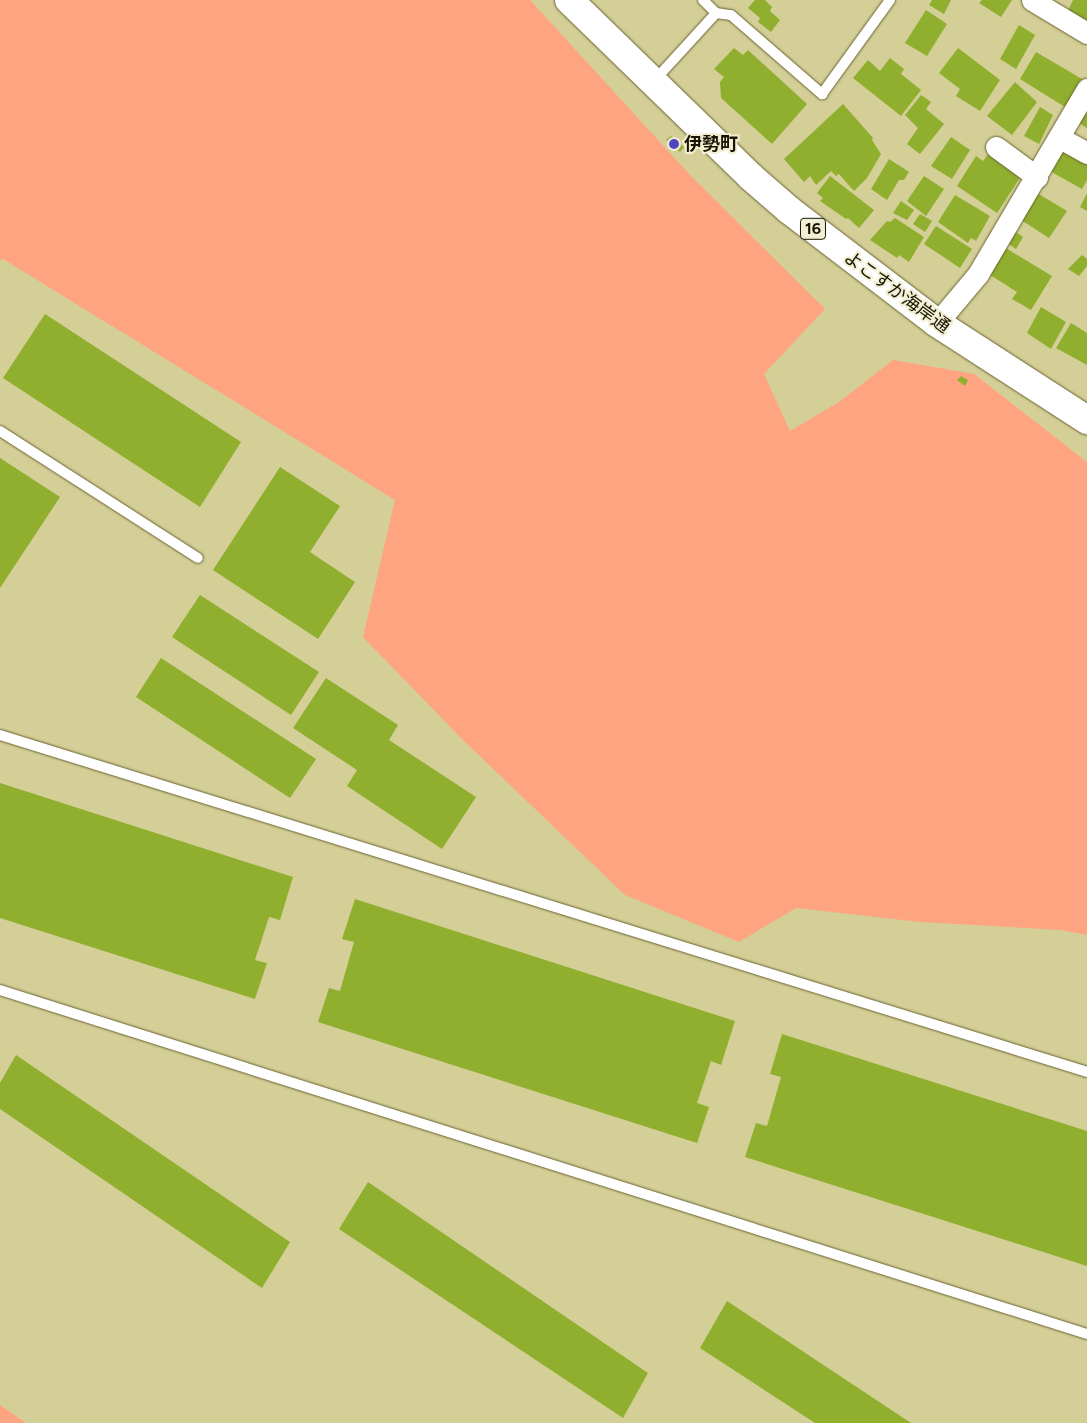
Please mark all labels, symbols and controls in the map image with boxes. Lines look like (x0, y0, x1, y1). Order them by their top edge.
place label: 伊勢町 (684, 133, 738, 155)
marker: 伊勢町 (668, 138, 680, 150)
road number: 16 (799, 215, 827, 242)
street label: よこすか海岸通 (840, 246, 954, 338)

